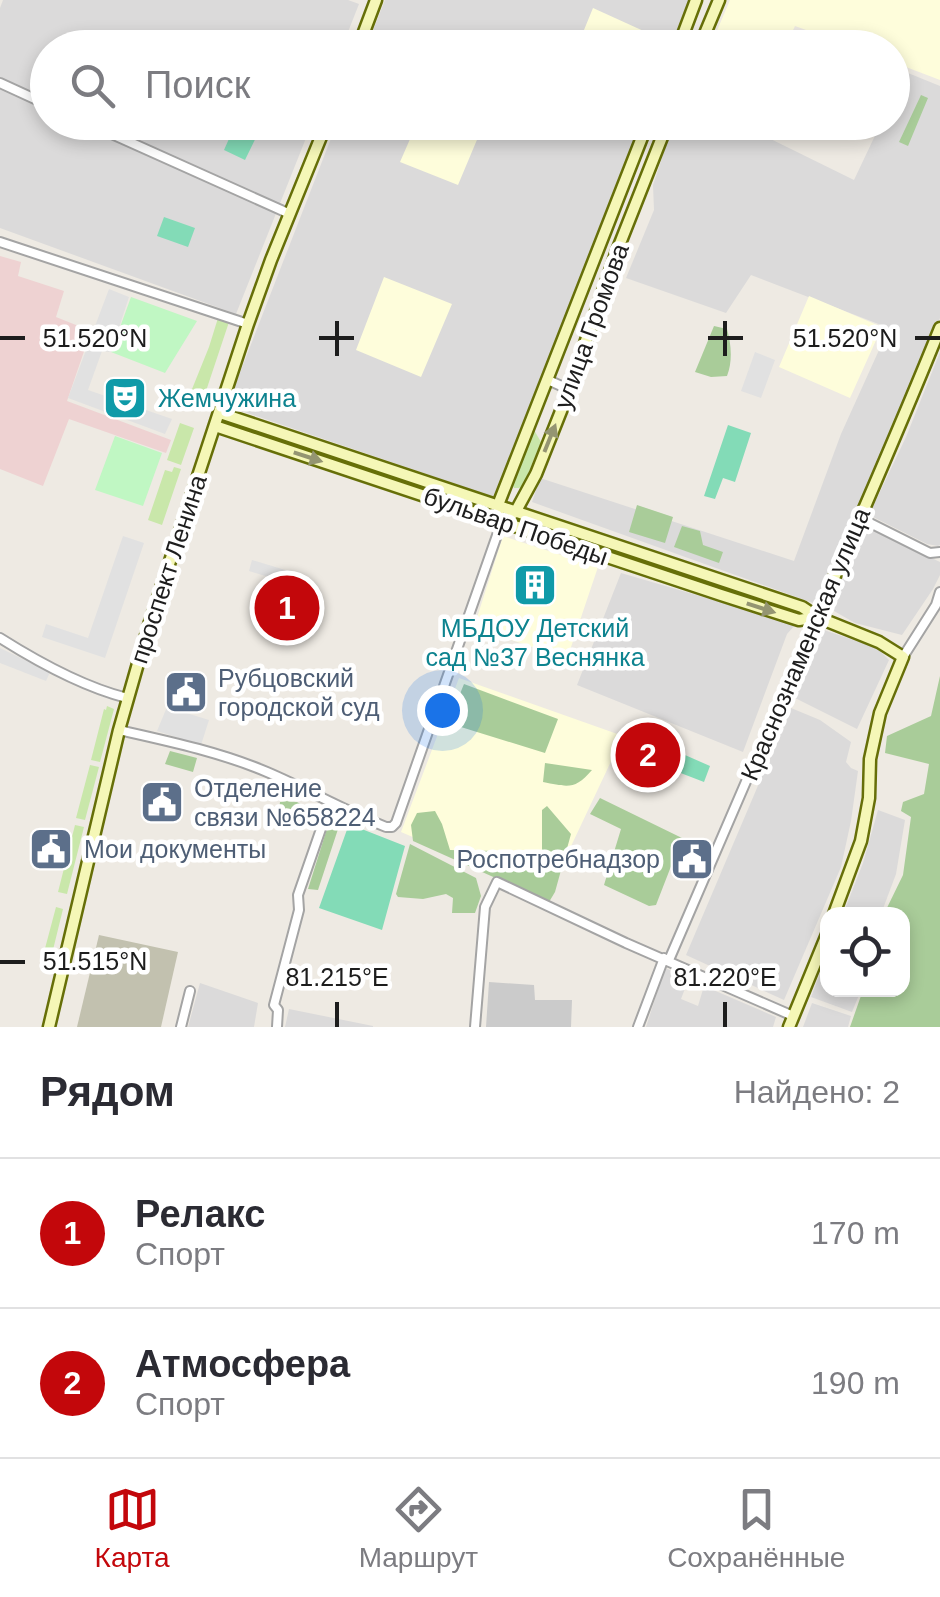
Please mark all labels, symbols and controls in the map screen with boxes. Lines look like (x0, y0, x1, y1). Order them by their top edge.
search box (30, 30, 910, 140)
icon: search (65, 58, 120, 113)
text: Поиск (145, 64, 250, 106)
street label: улица Громова (548, 240, 634, 412)
text: 51.520°N (43, 324, 147, 352)
text: 51.520°N (793, 324, 897, 352)
theatre icon: Жемчужина (102, 375, 148, 421)
place label: Жемчужина (158, 384, 296, 412)
one-way arrow (542, 423, 558, 453)
one-way arrow (293, 451, 323, 466)
street label: проспект Ленина (124, 471, 212, 667)
street label: бульвар Победы (420, 481, 612, 571)
street label: Краснознаменская улица (735, 503, 875, 785)
building icon: МБДОУ Детский сад №37 Веснянка (512, 562, 558, 608)
pin: 1 (254, 570, 320, 646)
one-way arrow (746, 601, 776, 616)
place label: МБДОУ Детский сад №37 Веснянка (425, 614, 645, 671)
place label: Рубцовский городской суд (218, 664, 380, 721)
public building icon: Рубцовский городской суд (163, 669, 209, 715)
your location (417, 685, 468, 736)
pin: 2 (616, 718, 680, 792)
place label: Отделение связи №658224 (194, 774, 376, 831)
public building icon: Отделение связи №658224 (139, 779, 185, 825)
public building icon: Мои документы (28, 826, 74, 872)
place label: Мои документы (84, 835, 266, 863)
public building icon: Роспотребнадзор (669, 836, 715, 882)
place label: Роспотребнадзор (457, 845, 660, 873)
map controls (820, 907, 910, 997)
button: locate (820, 907, 910, 997)
text: 51.515°N (43, 947, 147, 975)
text: 81.215°E (285, 963, 389, 991)
text: 81.220°E (673, 963, 777, 991)
text: Рядом (40, 1068, 175, 1115)
text: Найдено: 2 (734, 1074, 900, 1110)
text: Релакс (135, 1193, 265, 1235)
text: 1 (64, 1215, 81, 1251)
text: 170 m (811, 1215, 900, 1251)
text: Спорт (135, 1236, 225, 1272)
text: Атмосфера (135, 1343, 350, 1385)
text: 2 (64, 1365, 81, 1401)
text: 190 m (811, 1365, 900, 1401)
text: Спорт (135, 1386, 225, 1422)
tab: Карта (95, 1482, 170, 1574)
tab: Маршрут (359, 1482, 478, 1574)
tab: Сохранённые (667, 1482, 845, 1574)

